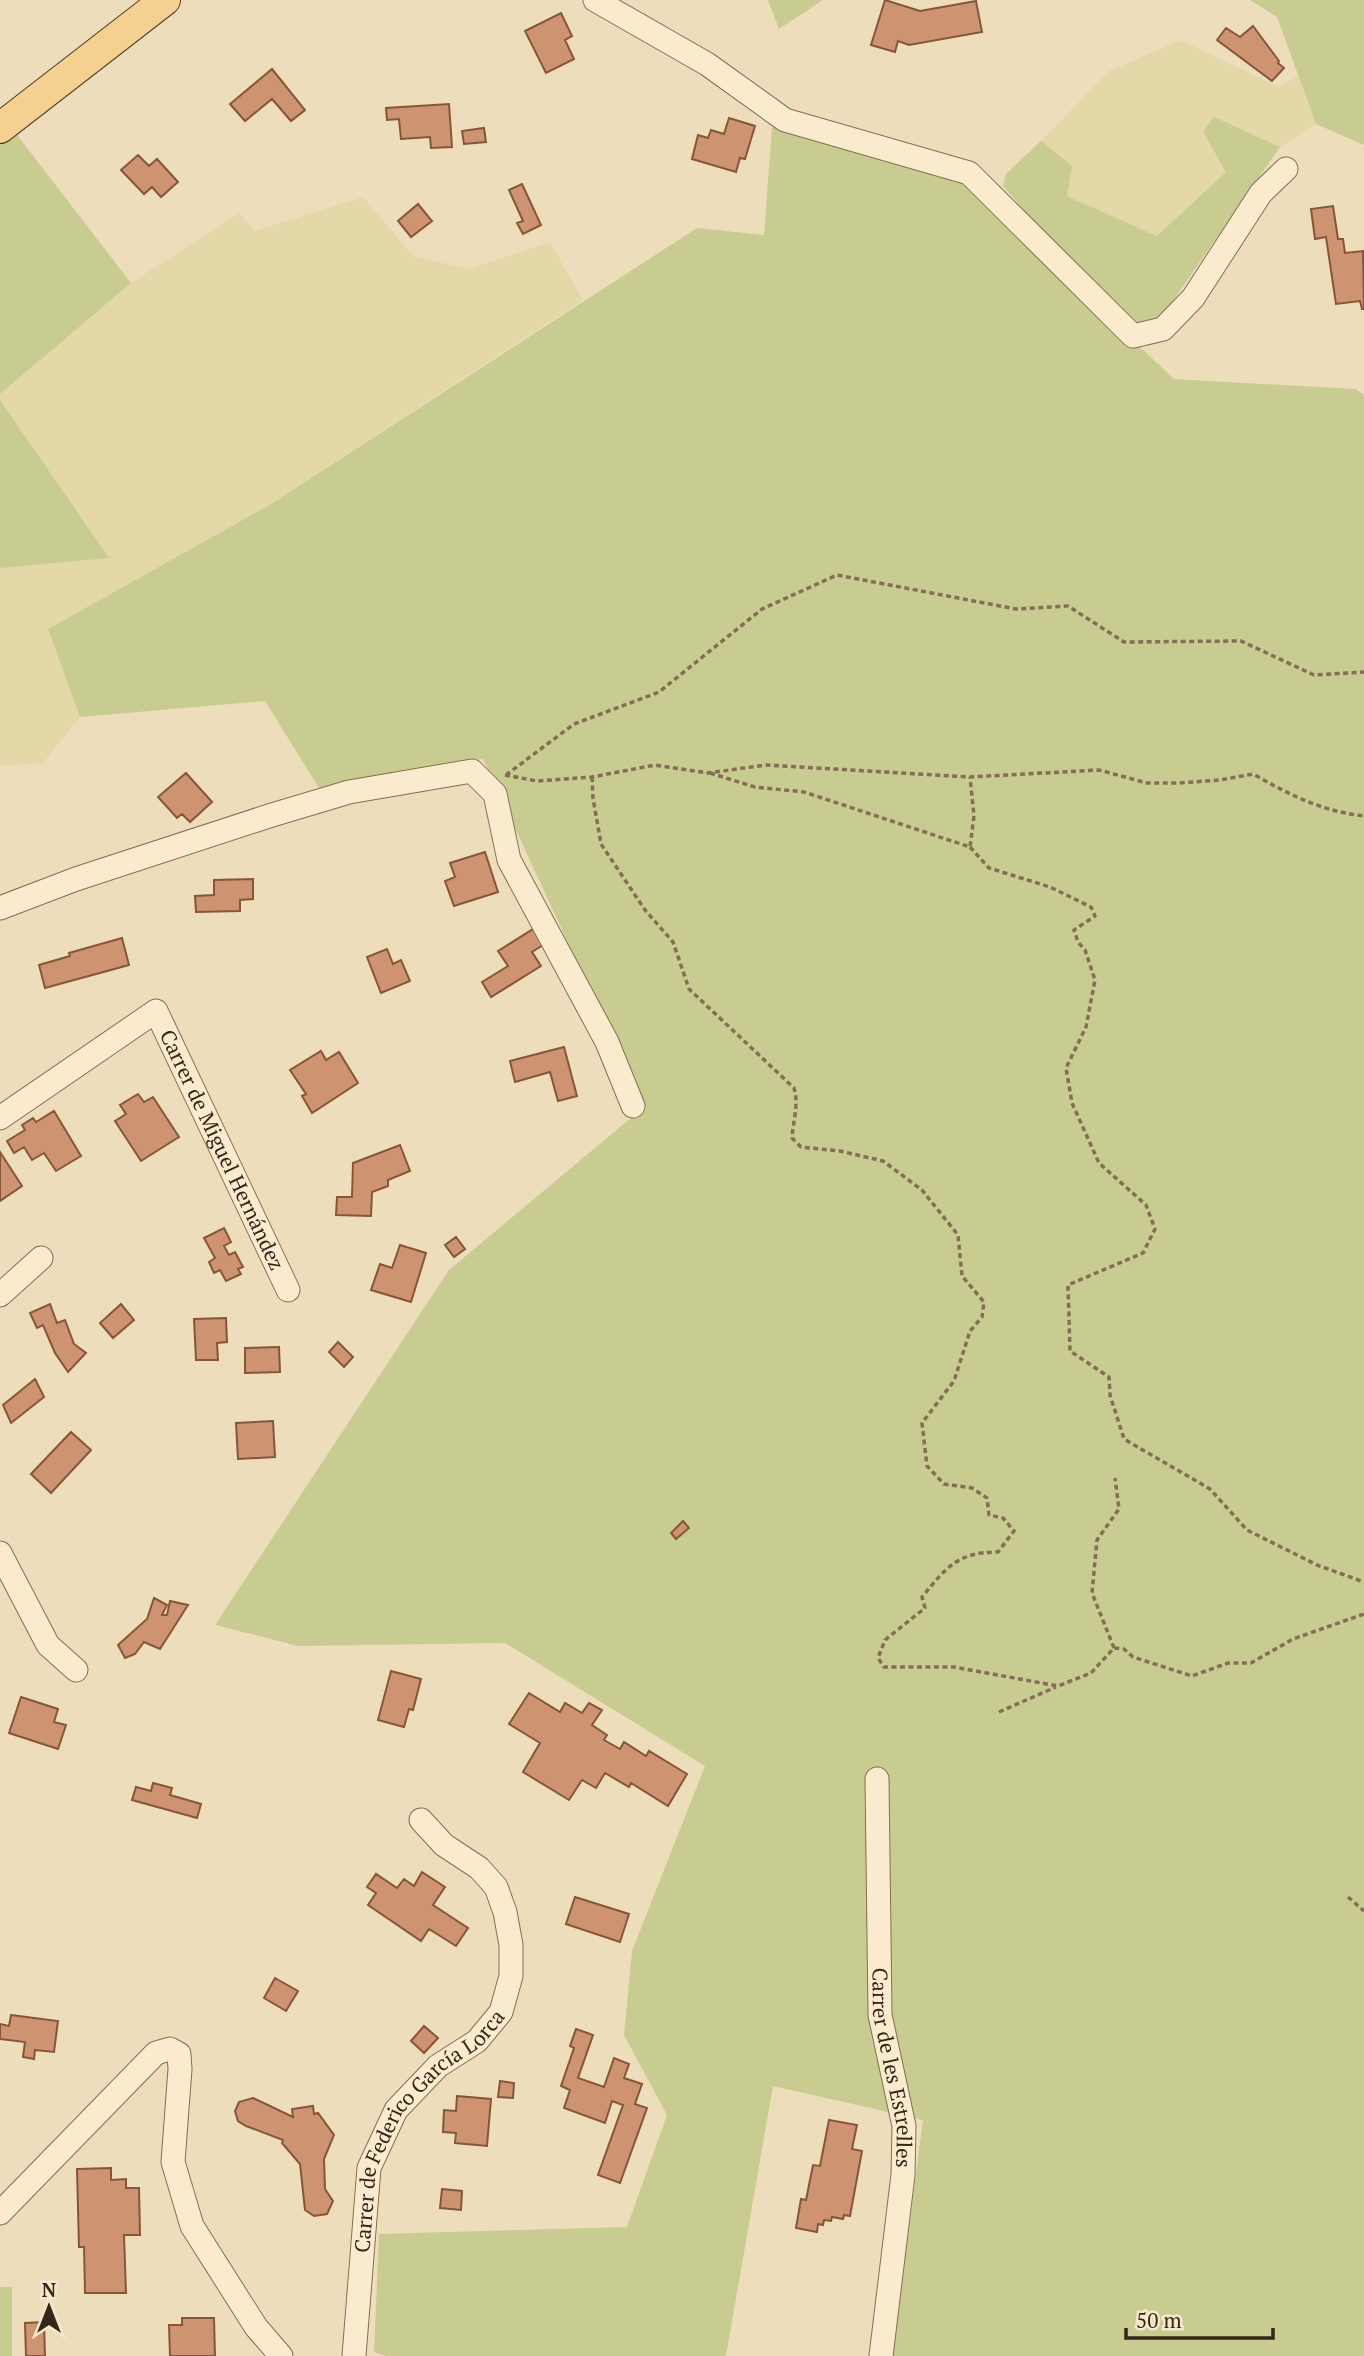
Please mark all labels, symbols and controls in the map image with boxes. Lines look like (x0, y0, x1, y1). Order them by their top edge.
street label: Carrer de Miguel Hernández (154, 1025, 292, 1274)
street label: Carrer de les Estrelles (866, 1967, 919, 2168)
street label: Carrer de Federico García Lorca (347, 2003, 511, 2254)
north arrow (14, 2272, 84, 2342)
text: N (42, 2277, 57, 2302)
scale bar (1126, 2296, 1273, 2340)
text: 50 m (1136, 2306, 1182, 2334)

